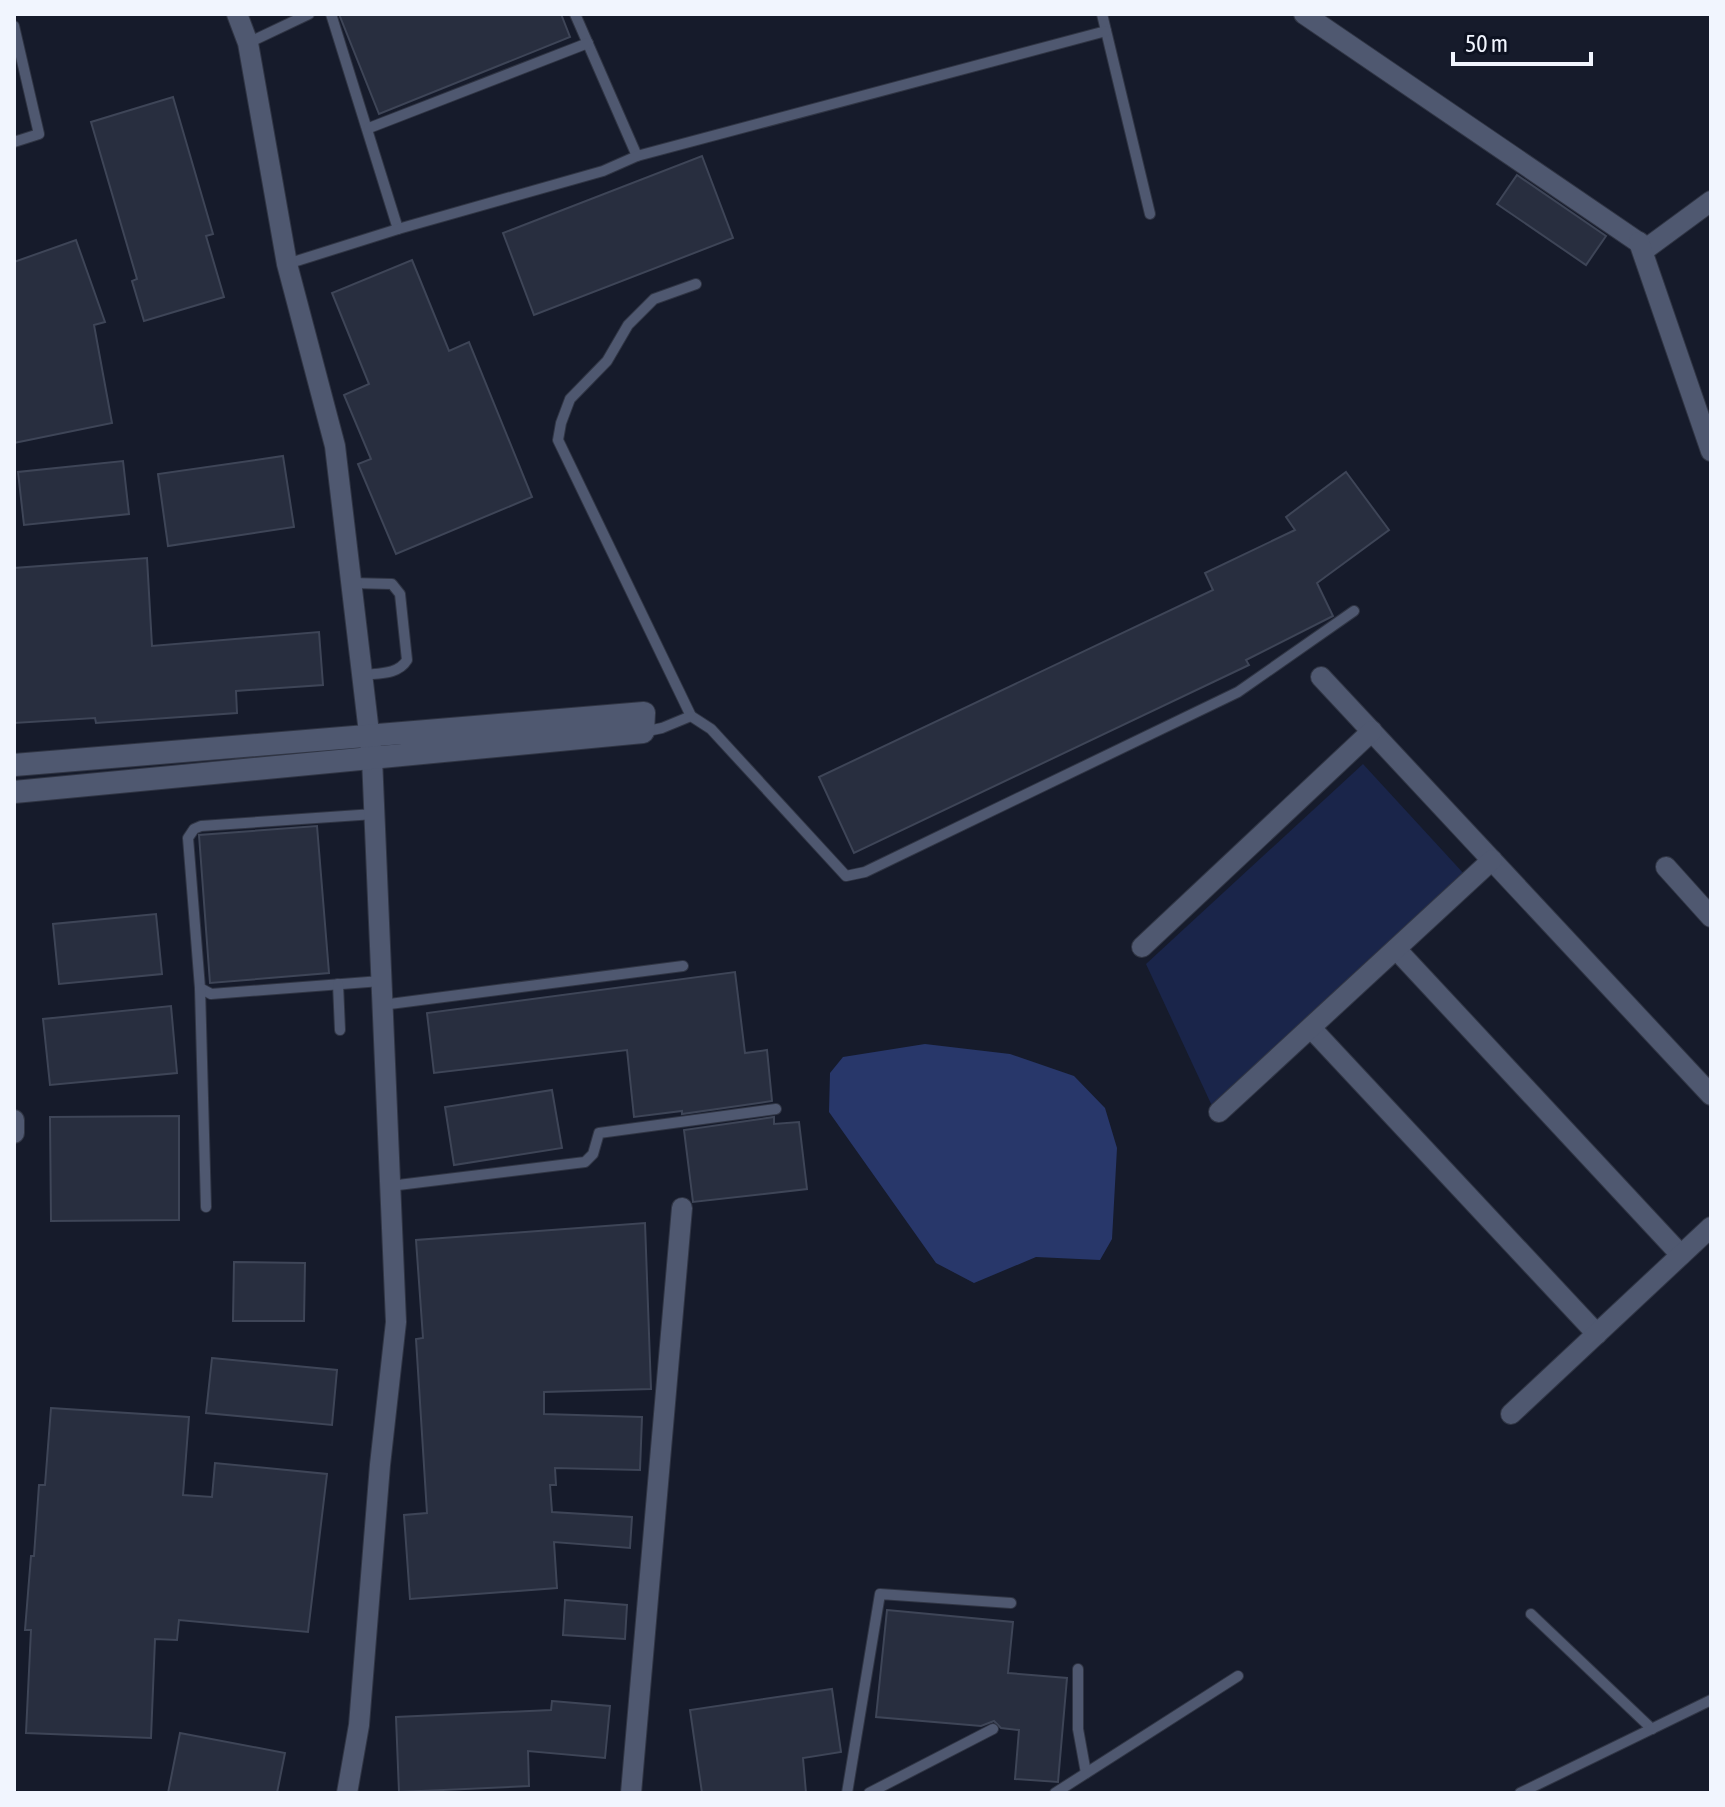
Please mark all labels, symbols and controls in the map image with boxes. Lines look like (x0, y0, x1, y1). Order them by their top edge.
scale bar (1453, 16, 1591, 66)
text: 50 m (1465, 30, 1508, 57)

